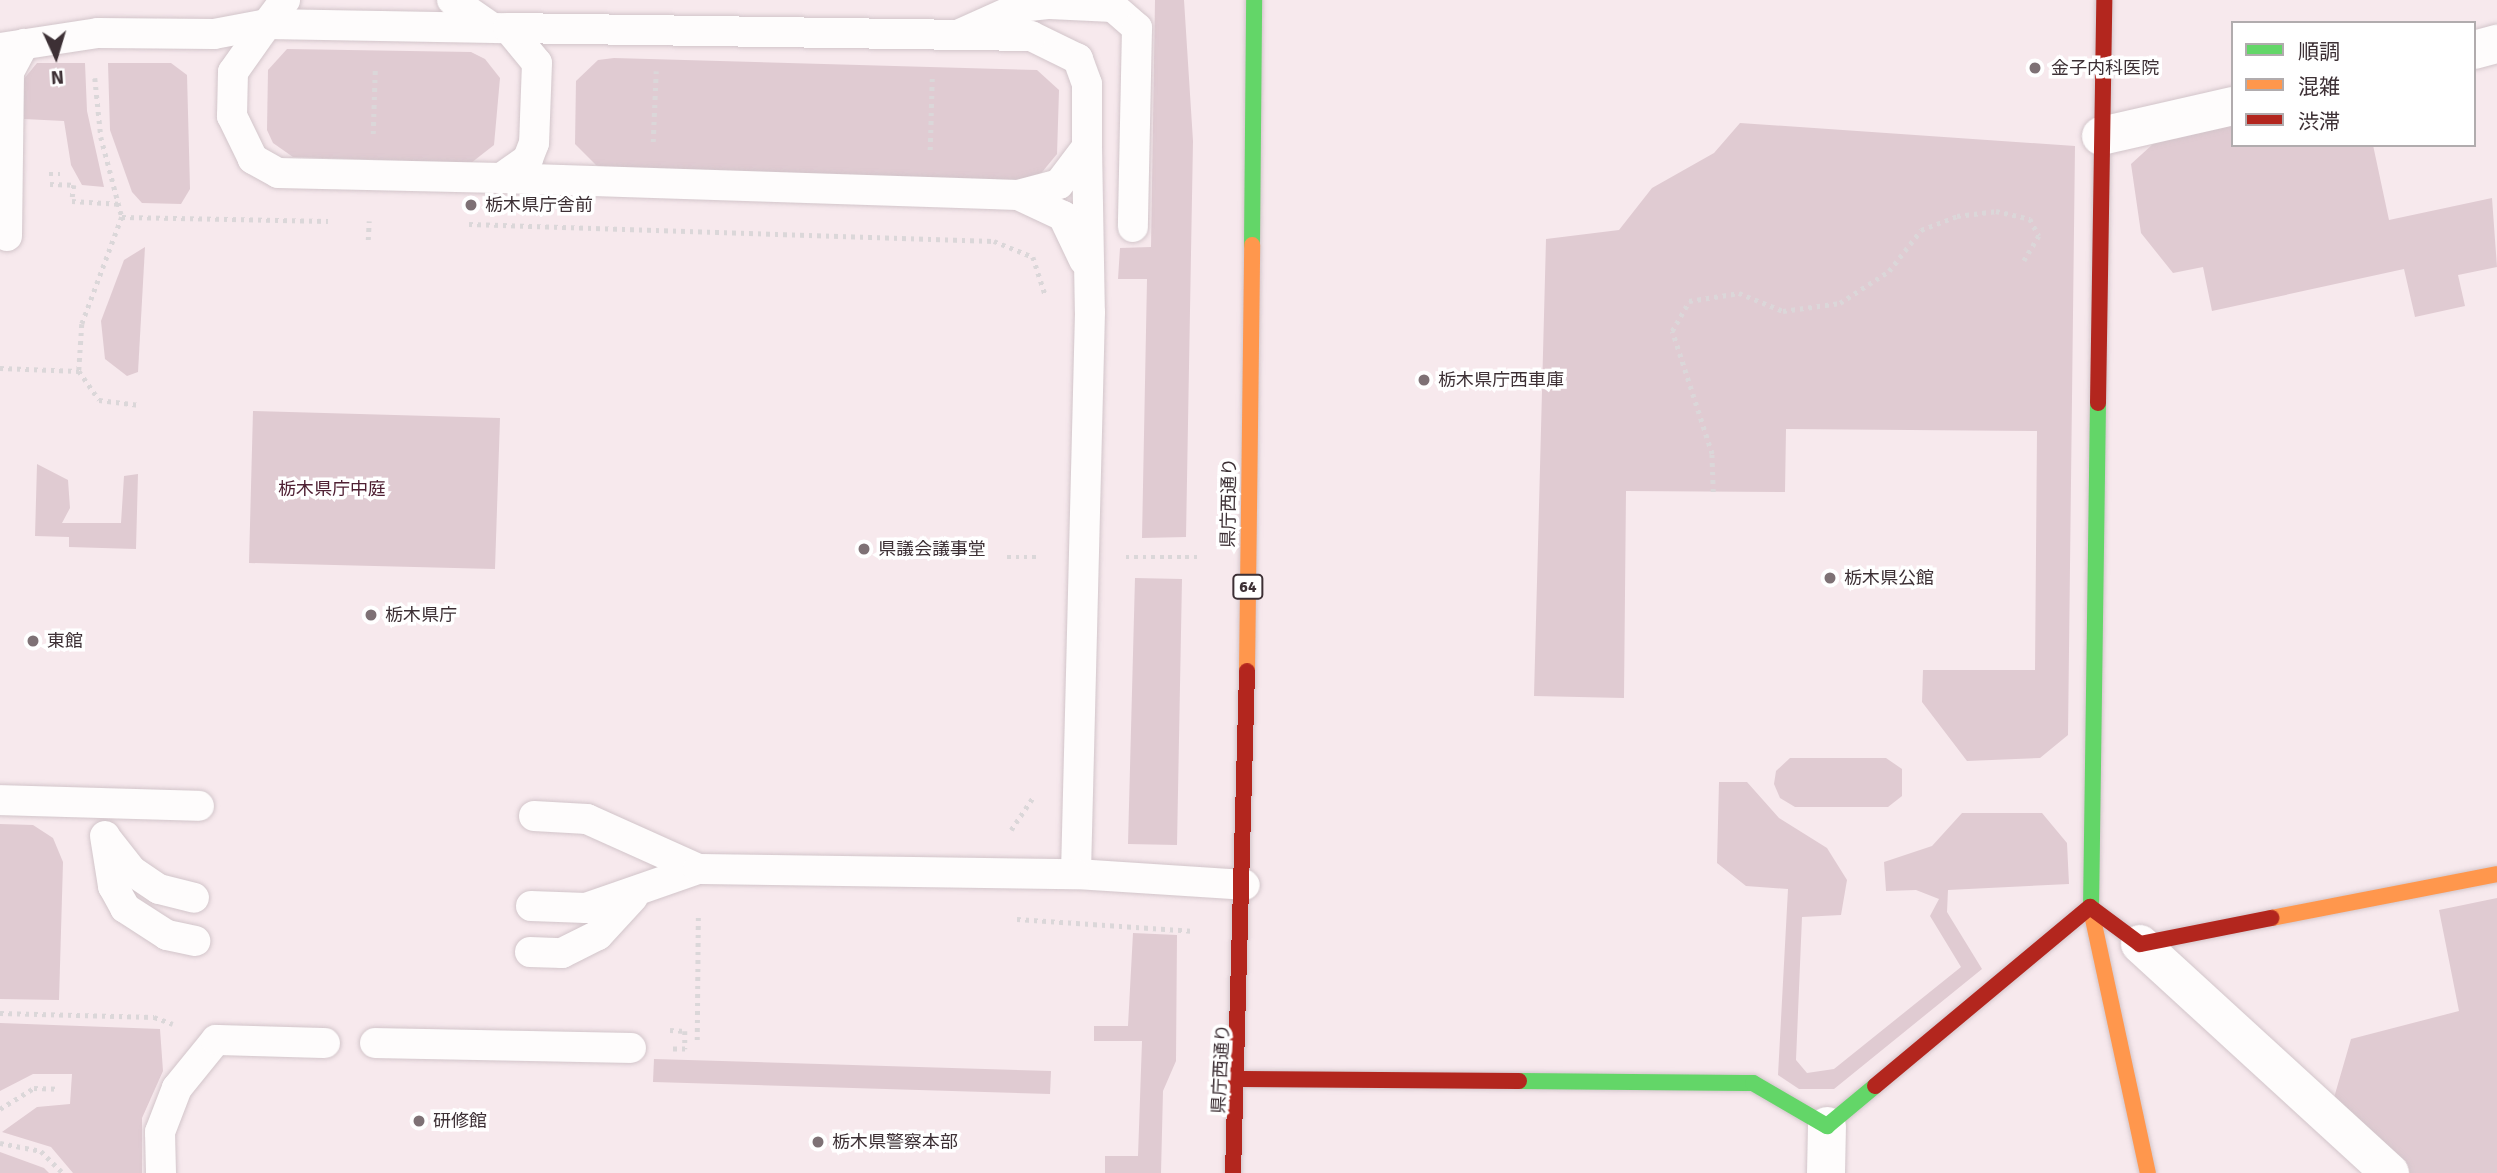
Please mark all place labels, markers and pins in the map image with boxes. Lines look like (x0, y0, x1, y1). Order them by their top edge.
place label: 金子内科医院 (2051, 57, 2159, 79)
marker: 金子内科医院 (2025, 58, 2045, 78)
place label: 栃木県庁舎前 (485, 194, 593, 216)
marker: 栃木県庁舎前 (463, 197, 479, 213)
place label: 栃木県庁西車庫 (1438, 369, 1564, 391)
marker: 栃木県庁西車庫 (1416, 372, 1432, 388)
place label: 県議会議事堂 (878, 538, 986, 560)
marker: 県議会議事堂 (856, 541, 872, 557)
place label: 栃木県公館 (1844, 567, 1934, 589)
marker: 栃木県公館 (1822, 570, 1838, 586)
place label: 栃木県庁 (385, 604, 457, 626)
marker: 栃木県庁 (363, 607, 379, 623)
place label: 東館 (47, 630, 83, 652)
marker: 東館 (25, 633, 41, 649)
place label: 研修館 (433, 1110, 487, 1132)
marker: 研修館 (411, 1113, 427, 1129)
place label: 栃木県警察本部 (832, 1131, 958, 1153)
marker: 栃木県警察本部 (810, 1134, 826, 1150)

